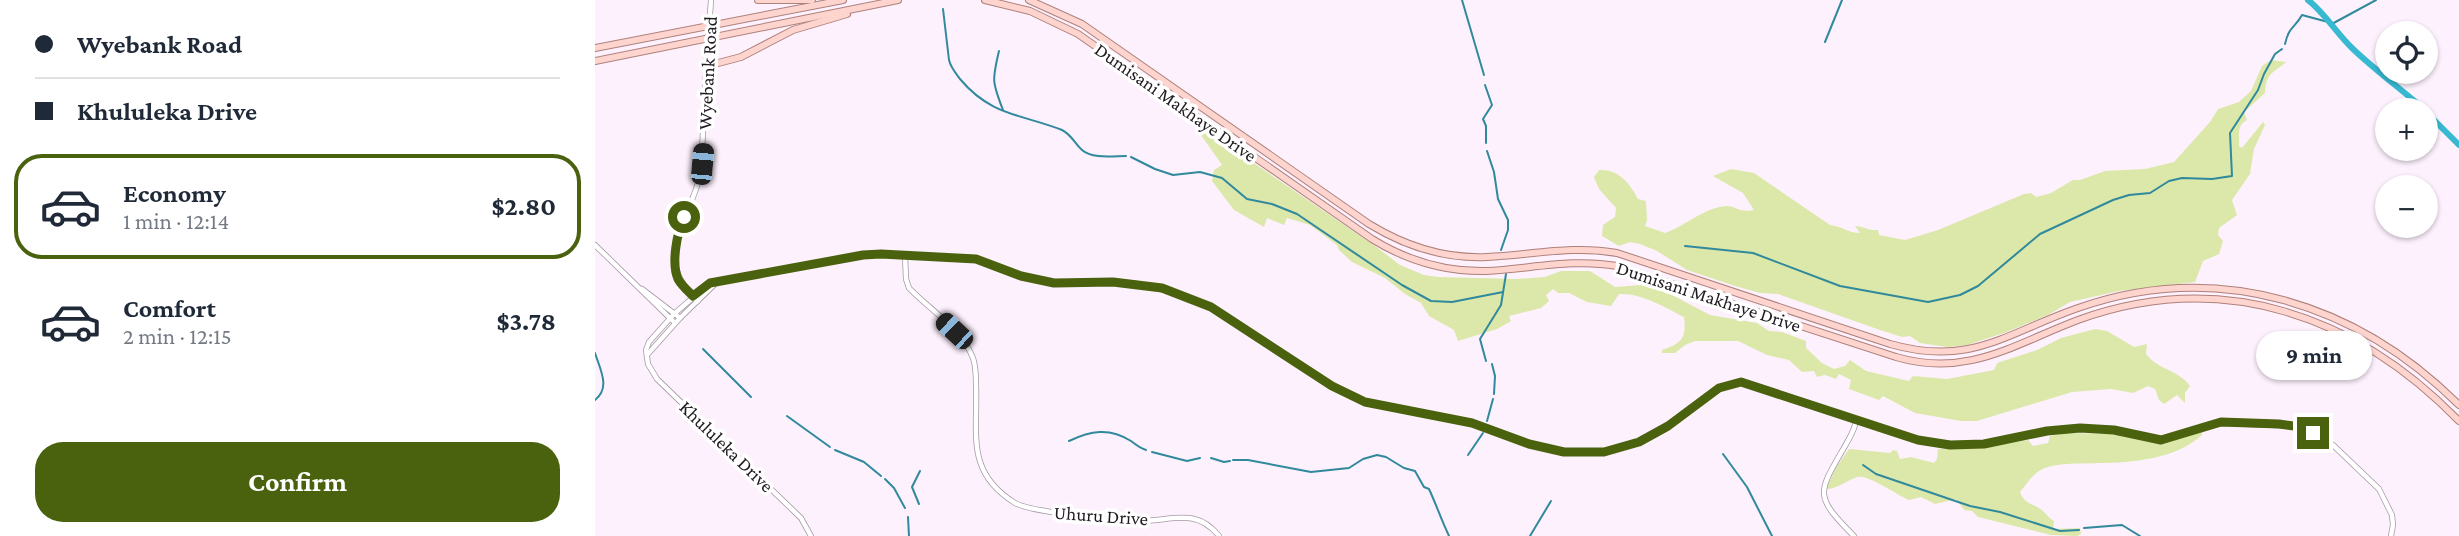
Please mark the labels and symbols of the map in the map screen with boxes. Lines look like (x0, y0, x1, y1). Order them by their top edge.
street label: Wyebank Road (694, 16, 721, 130)
street label: Dumisani Makhaye Drive (1091, 39, 1261, 166)
car (690, 142, 715, 186)
route start (668, 201, 700, 233)
street label: Dumisani Makhaye Drive (1614, 257, 1804, 336)
car (932, 309, 977, 353)
callout: 9 min (2255, 332, 2371, 380)
street label: Khululeka Drive (675, 396, 778, 496)
route end (2297, 417, 2329, 449)
street label: Uhuru Drive (1053, 502, 1149, 529)

